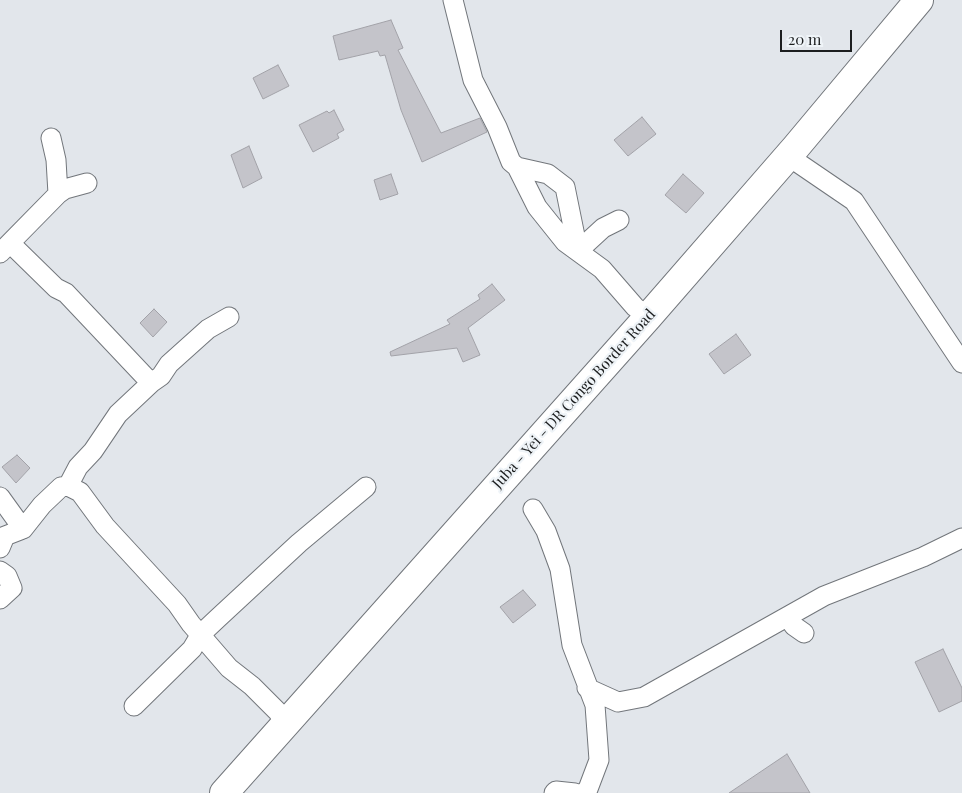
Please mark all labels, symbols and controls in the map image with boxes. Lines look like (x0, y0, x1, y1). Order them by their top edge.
scale bar (782, 20, 854, 52)
text: 20 m (788, 29, 821, 49)
street label: Juba - Yei - DR Congo Border Road (489, 306, 659, 492)

